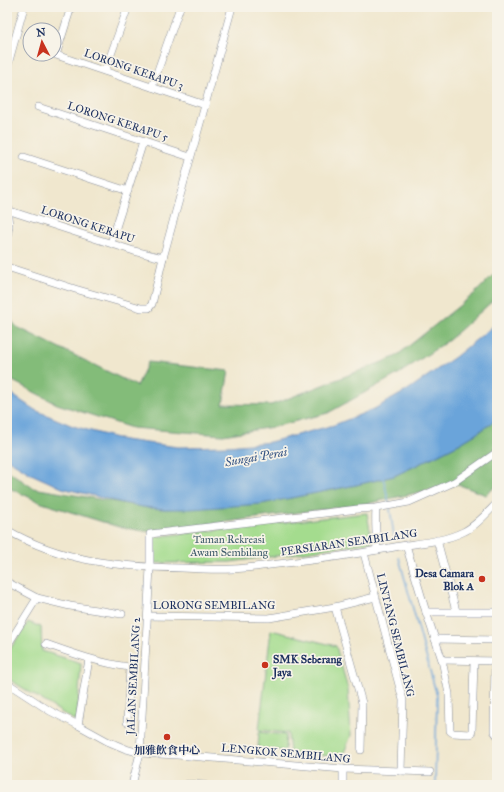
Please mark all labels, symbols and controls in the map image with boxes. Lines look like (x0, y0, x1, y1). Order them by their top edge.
north arrow (22, 22, 62, 62)
text: N (36, 26, 47, 40)
street label: LORONG KERAPU 3 (82, 46, 185, 93)
street label: LORONG KERAPU 5 (66, 99, 170, 144)
street label: LORONG KERAPU (39, 203, 137, 246)
water label: Sungai Perai (223, 445, 289, 470)
street label: PERSIARAN SEMBILANG (280, 526, 418, 559)
park label: Taman Rekreasi Awam Sembilang (189, 533, 269, 559)
place label: Desa Camara Blok A (415, 567, 475, 593)
street label: LINTANG SEMBILANG (374, 572, 417, 698)
marker: Desa Camara Blok A (477, 574, 487, 584)
street label: LORONG SEMBILANG (153, 599, 275, 612)
street label: JALAN SEMBILANG 2 (124, 616, 144, 736)
place label: SMK Seberang Jaya (271, 653, 342, 680)
marker: SMK Seberang Jaya (260, 660, 270, 670)
marker: 加雅飲食中心 (162, 732, 172, 742)
street label: LENGKOK SEMBILANG (221, 741, 351, 766)
place label: 加雅飲食中心 (134, 744, 200, 757)

